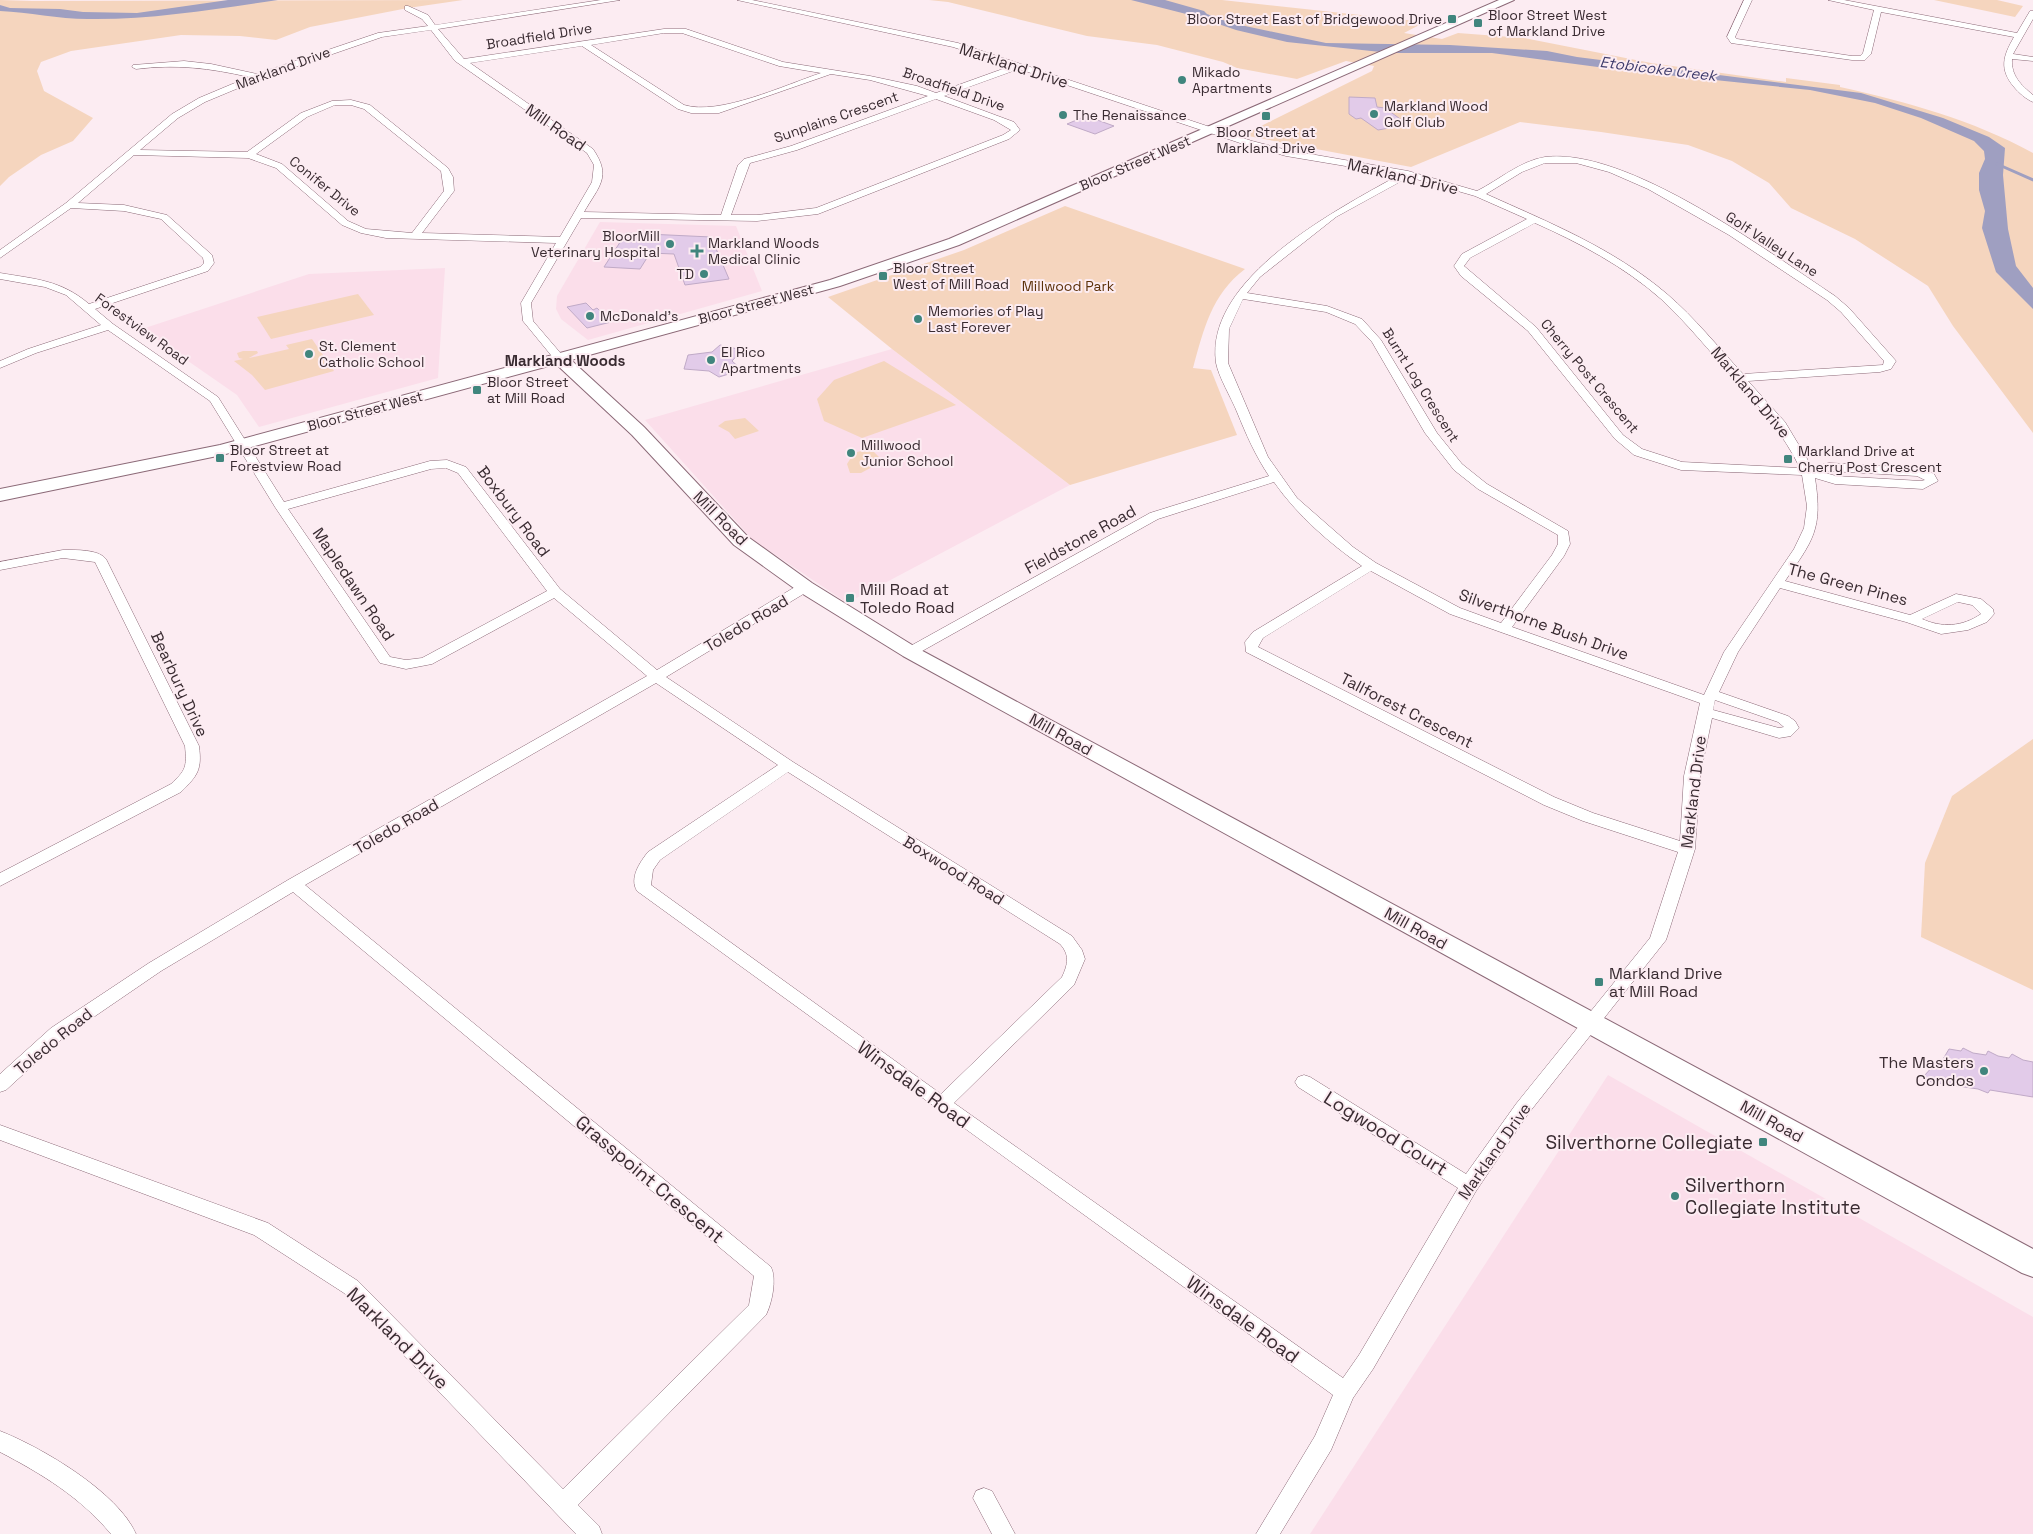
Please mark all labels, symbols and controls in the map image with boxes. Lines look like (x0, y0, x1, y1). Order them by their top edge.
place label: Bloor Street West of Markland Drive (1488, 6, 1607, 40)
place label: Bloor Street East of Bridgewood Drive (1187, 10, 1442, 28)
marker: Bloor Street East of Bridgewood Drive (1446, 13, 1458, 25)
marker: Bloor Street West of Markland Drive (1472, 17, 1484, 29)
street label: Broadfield Drive (485, 19, 593, 53)
street label: Markland Drive (957, 38, 1071, 93)
street label: Markland Drive (233, 43, 333, 93)
water label: Etobicoke Creek (1599, 52, 1719, 85)
street label: Broadfield Drive (900, 63, 1008, 115)
place label: Mikado Apartments (1192, 63, 1272, 97)
marker: Mikado Apartments (1176, 74, 1188, 86)
street label: Sunplains Crescent (771, 87, 901, 147)
place label: Markland Wood Golf Club (1384, 97, 1488, 131)
street label: Mill Road (521, 99, 590, 156)
place label: The Renaissance (1073, 106, 1187, 124)
marker: Markland Wood Golf Club (1368, 108, 1380, 120)
marker: The Renaissance (1057, 109, 1069, 121)
marker: Bloor Street at Markland Drive (1260, 110, 1272, 122)
place label: Bloor Street at Markland Drive (1216, 123, 1316, 157)
street label: Bloor Street West (1077, 131, 1193, 195)
street label: Conifer Drive (286, 152, 364, 220)
street label: Markland Drive (1345, 154, 1460, 199)
street label: Golf Valley Lane (1722, 207, 1822, 281)
place label: BloorMill Veterinary Hospital (531, 227, 660, 261)
place label: Markland Woods Medical Clinic (708, 234, 819, 268)
marker: BloorMill Veterinary Hospital (664, 238, 676, 250)
marker: Markland Woods Medical Clinic (690, 244, 704, 258)
place label: Bloor Street West of Mill Road (893, 259, 1009, 293)
place label: TD (676, 265, 694, 283)
marker: TD (698, 268, 710, 280)
marker: Bloor Street West of Mill Road (877, 270, 889, 282)
park label: Millwood Park (1022, 277, 1115, 295)
street label: Bloor Street West (696, 280, 816, 328)
street label: Forestview Road (92, 289, 192, 369)
place label: Memories of Play Last Forever (928, 302, 1044, 336)
place label: McDonald's (600, 307, 678, 325)
marker: McDonald's (584, 310, 596, 322)
marker: Memories of Play Last Forever (912, 313, 924, 325)
street label: Cherry Post Crescent (1537, 315, 1643, 437)
street label: Burnt Log Crescent (1379, 324, 1463, 446)
place label: St. Clement Catholic School (319, 337, 424, 371)
street label: Markland Drive (1706, 342, 1795, 442)
place label: El Rico Apartments (721, 343, 801, 377)
marker: St. Clement Catholic School (303, 348, 315, 360)
district label: Markland Woods (505, 351, 625, 370)
marker: El Rico Apartments (705, 354, 717, 366)
place label: Bloor Street at Mill Road (487, 373, 569, 407)
marker: Bloor Street at Mill Road (471, 384, 483, 396)
street label: Bloor Street West (305, 387, 425, 435)
place label: Millwood Junior School (861, 436, 953, 470)
place label: Bloor Street at Forestview Road (230, 441, 341, 475)
place label: Markland Drive at Cherry Post Crescent (1798, 442, 1942, 476)
marker: Millwood Junior School (845, 447, 857, 459)
marker: Bloor Street at Forestview Road (214, 452, 226, 464)
marker: Markland Drive at Cherry Post Crescent (1782, 453, 1794, 465)
street label: Boxbury Road (472, 462, 555, 561)
street label: Mill Road (689, 487, 752, 550)
street label: Fieldstone Road (1021, 500, 1140, 579)
street label: Mapledawn Road (308, 524, 399, 645)
street label: The Green Pines (1786, 558, 1910, 611)
place label: Mill Road at Toledo Road (860, 579, 955, 618)
street label: Silverthorne Bush Drive (1456, 584, 1632, 665)
street label: Toledo Road (700, 590, 792, 657)
marker: Mill Road at Toledo Road (844, 592, 856, 604)
street label: Bearbury Drive (146, 628, 213, 740)
street label: Tallforest Crescent (1337, 668, 1477, 753)
street label: Mill Road (1025, 709, 1096, 760)
street label: Markland Drive (1676, 735, 1711, 850)
street label: Toledo Road (350, 794, 442, 859)
street label: Boxwood Road (899, 831, 1008, 910)
street label: Mill Road (1380, 903, 1451, 954)
place label: Markland Drive at Mill Road (1609, 963, 1722, 1002)
marker: Markland Drive at Mill Road (1593, 976, 1605, 988)
street label: Toledo Road (10, 1003, 97, 1079)
street label: Winsdale Road (852, 1035, 975, 1134)
place label: The Masters Condos (1879, 1052, 1974, 1091)
marker: The Masters Condos (1978, 1065, 1990, 1077)
street label: Logwood Court (1319, 1085, 1452, 1181)
street label: Mill Road (1736, 1096, 1807, 1147)
street label: Markland Drive (1453, 1099, 1536, 1204)
street label: Grasspoint Crescent (570, 1110, 729, 1249)
place label: Silverthorne Collegiate (1545, 1130, 1753, 1155)
marker: Silverthorne Collegiate (1757, 1136, 1769, 1148)
place label: Silverthorn Collegiate Institute (1685, 1173, 1861, 1220)
marker: Silverthorn Collegiate Institute (1669, 1190, 1681, 1202)
street label: Winsdale Road (1181, 1270, 1304, 1369)
street label: Markland Drive (341, 1282, 454, 1395)

